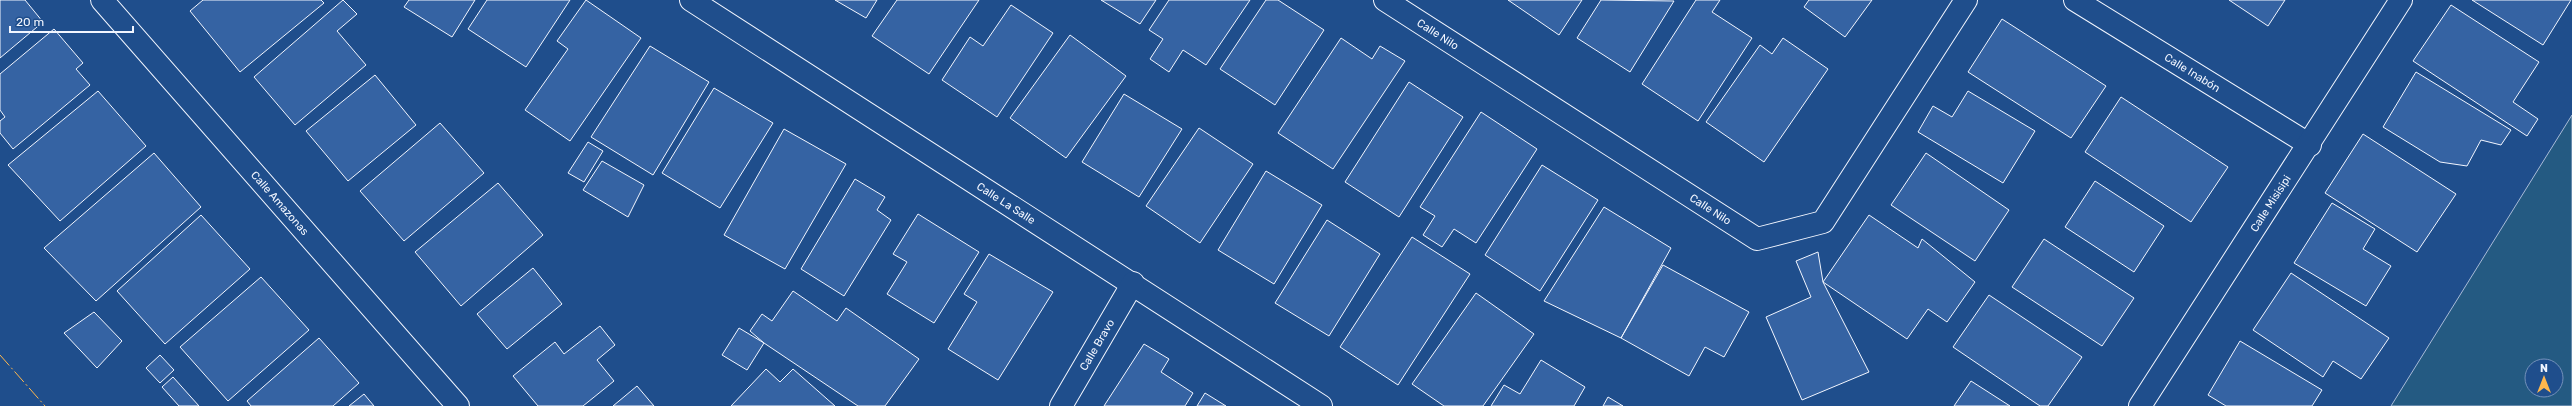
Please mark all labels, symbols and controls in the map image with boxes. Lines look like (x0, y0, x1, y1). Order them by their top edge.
scale bar (10, 8, 133, 34)
text: 20 m (16, 15, 44, 29)
street label: Calle Nilo (1415, 16, 1461, 52)
street label: Calle Inabón (2162, 50, 2223, 95)
street label: Calle Amazonas (248, 168, 312, 238)
street label: Calle Misisipi (2247, 172, 2293, 234)
street label: Calle La Salle (974, 179, 1038, 227)
street label: Calle Nilo (1687, 191, 1734, 227)
street label: Calle Bravo (1077, 317, 1117, 373)
north arrow (2524, 358, 2564, 398)
text: N (2540, 362, 2548, 375)

